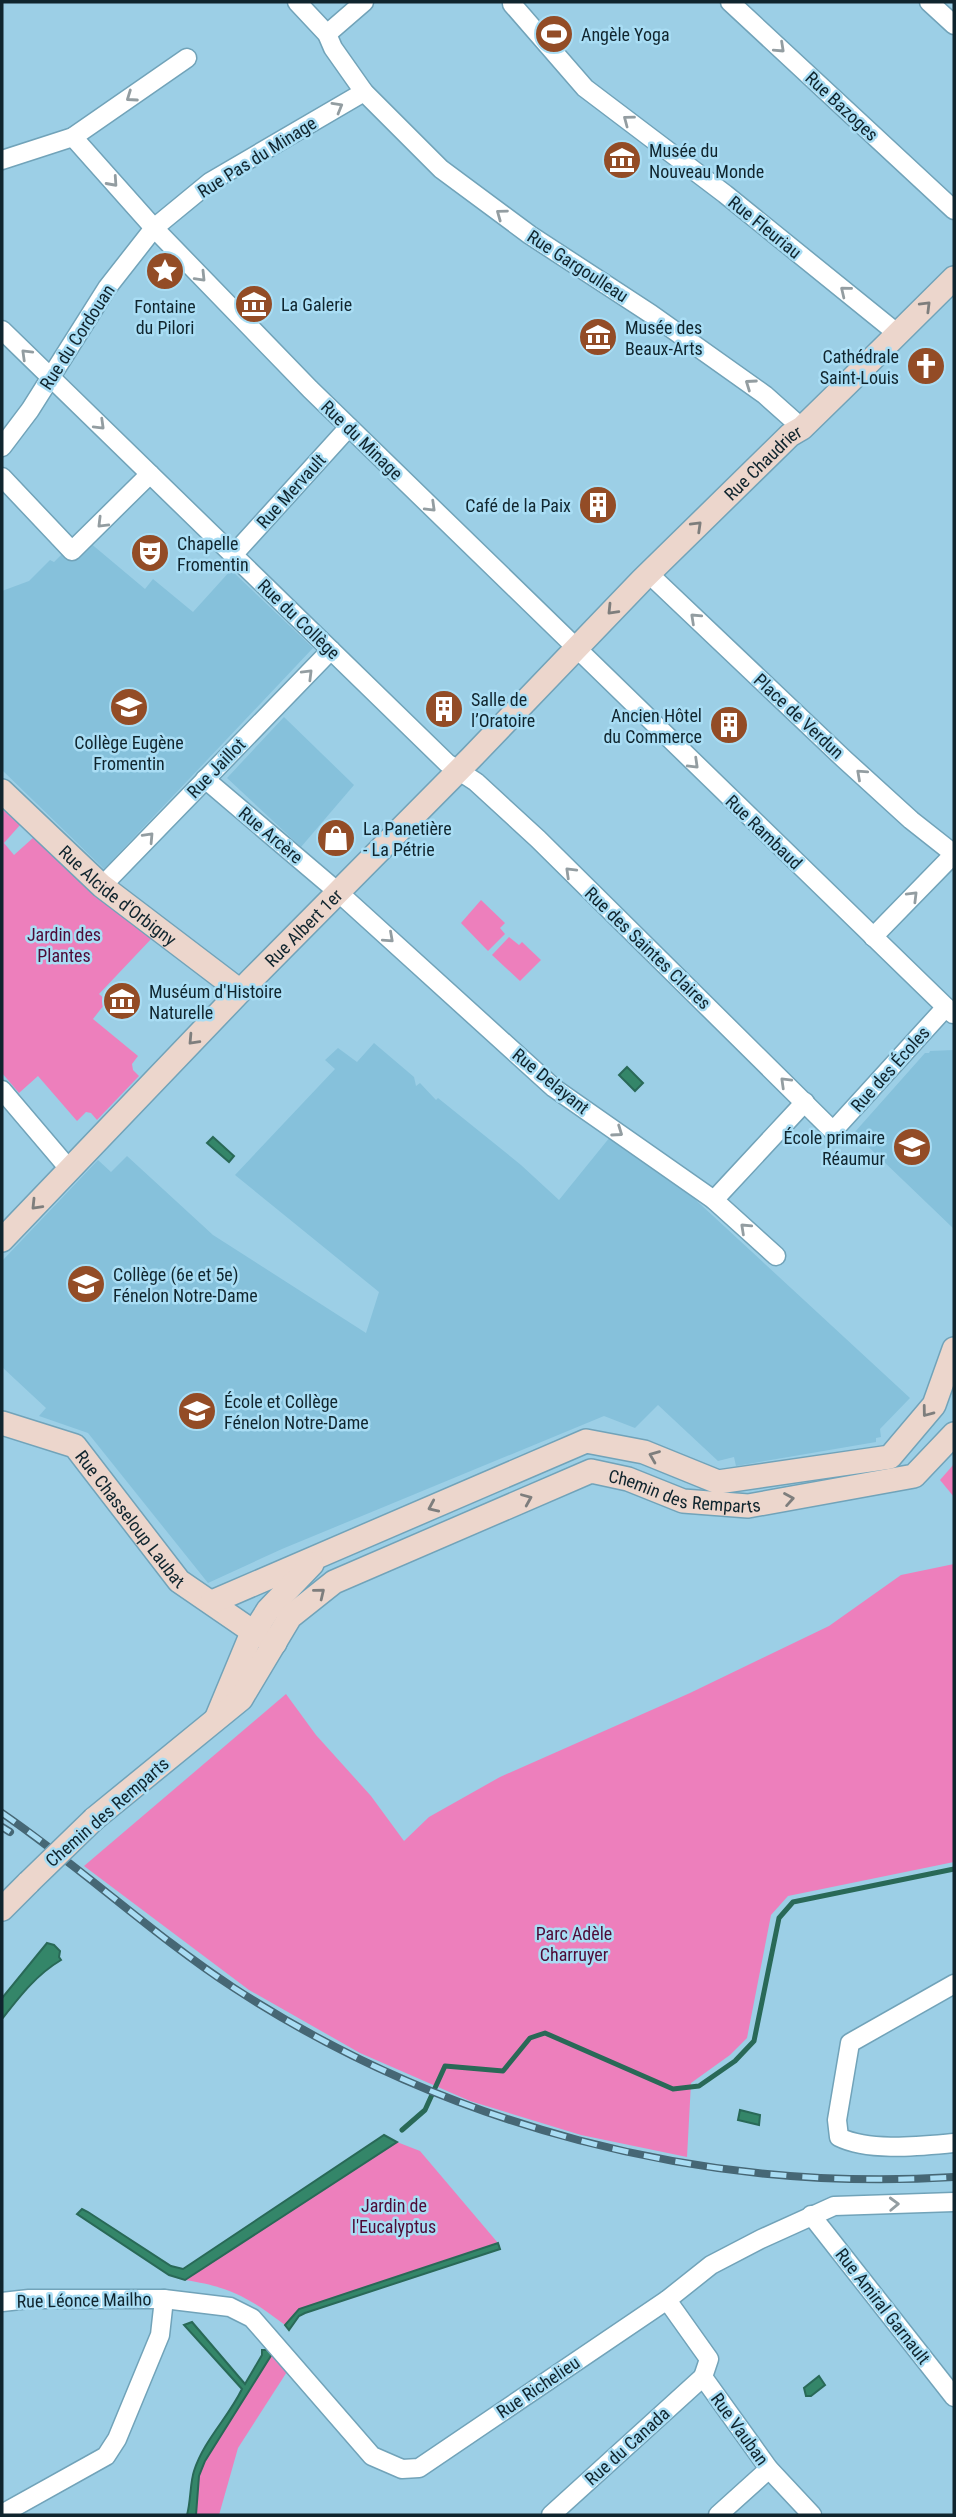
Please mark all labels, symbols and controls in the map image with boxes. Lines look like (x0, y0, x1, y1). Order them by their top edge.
sports icon: Angèle Yoga (533, 13, 575, 55)
place label: Angèle Yoga (581, 24, 670, 45)
one-way arrow (772, 40, 785, 52)
street label: Rue Bazoges (801, 67, 883, 145)
one-way arrow (125, 89, 138, 102)
one-way arrow (331, 102, 343, 115)
street label: Rue Pas du Minage (194, 112, 320, 202)
one-way arrow (623, 116, 636, 129)
museum icon: Musée du Nouveau Monde (601, 139, 643, 181)
place label: Musée du Nouveau Monde (649, 140, 764, 182)
one-way arrow (105, 174, 117, 187)
street label: Rue Fleuriau (724, 191, 806, 263)
one-way arrow (496, 210, 509, 222)
street label: Rue Gargoulleau (524, 226, 632, 306)
place icon: Fontaine du Pilori (144, 250, 186, 292)
one-way arrow (193, 268, 206, 281)
street label: Rue du Cordouan (35, 280, 119, 394)
museum icon: La Galerie (233, 283, 275, 325)
one-way arrow (841, 287, 853, 300)
place label: La Galerie (281, 294, 352, 315)
place label: Fontaine du Pilori (134, 296, 196, 338)
one-way arrow (918, 302, 931, 315)
museum icon: Musée des Beaux-Arts (577, 316, 619, 358)
place label: Musée des Beaux-Arts (625, 317, 703, 359)
church icon: Cathédrale Saint-Louis (905, 345, 947, 387)
place label: Cathédrale Saint-Louis (820, 346, 899, 388)
one-way arrow (22, 349, 35, 362)
one-way arrow (745, 380, 758, 392)
street label: Rue du Minage (317, 396, 407, 484)
one-way arrow (92, 417, 104, 429)
street label: Rue Chaudrier (720, 420, 805, 504)
street label: Rue Mervault (252, 449, 330, 533)
building icon: Café de la Paix (577, 484, 619, 526)
place label: Café de la Paix (465, 495, 571, 516)
one-way arrow (423, 499, 435, 511)
one-way arrow (98, 514, 111, 527)
one-way arrow (689, 521, 702, 534)
theatre icon: Chapelle Fromentin (129, 532, 171, 574)
place label: Chapelle Fromentin (177, 533, 249, 575)
street label: Rue du Collège (254, 575, 344, 663)
one-way arrow (607, 602, 620, 615)
one-way arrow (690, 614, 703, 627)
one-way arrow (299, 669, 312, 682)
street label: Place de Verdun (750, 669, 848, 763)
school or university icon: Collège Eugène Fromentin (108, 686, 150, 728)
building icon: Salle de l’Oratoire (423, 688, 465, 730)
place label: Salle de l’Oratoire (471, 689, 535, 731)
building icon: Ancien Hôtel du Commerce (708, 704, 750, 746)
place label: Ancien Hôtel du Commerce (603, 705, 702, 747)
place label: Collège Eugène Fromentin (74, 732, 184, 774)
street label: Rue Jaillot (182, 734, 250, 802)
one-way arrow (686, 756, 699, 769)
one-way arrow (856, 770, 869, 783)
street label: Rue Rambaud (722, 791, 806, 873)
street label: Rue Arcère (235, 802, 307, 868)
shop icon: La Panetière - La Pétrie (315, 817, 357, 859)
place label: La Panetière - La Pétrie (363, 818, 452, 860)
one-way arrow (141, 832, 154, 845)
street label: Rue Alcide d'Orbigny (55, 841, 181, 950)
one-way arrow (566, 867, 579, 880)
street label: Rue des Saintes Claires (581, 883, 715, 1013)
street label: Rue Albert 1er (260, 884, 346, 971)
one-way arrow (905, 891, 918, 904)
park label: Jardin des Plantes (27, 924, 101, 966)
one-way arrow (381, 929, 394, 942)
museum icon: Muséum d'Histoire Naturelle (101, 980, 143, 1022)
place label: Muséum d'Histoire Naturelle (149, 981, 282, 1023)
street label: Rue des Écoles (846, 1022, 934, 1116)
one-way arrow (188, 1032, 201, 1045)
street label: Rue Delayant (509, 1044, 593, 1118)
one-way arrow (780, 1078, 793, 1091)
one-way arrow (610, 1124, 623, 1136)
school or university icon: École primaire Réaumur (891, 1126, 933, 1168)
place label: École primaire Réaumur (784, 1127, 886, 1169)
one-way arrow (31, 1197, 44, 1210)
one-way arrow (740, 1223, 753, 1236)
school or university icon: Collège (6e et 5e) Fénelon Notre-Dame (65, 1263, 107, 1305)
place label: Collège (6e et 5e) Fénelon Notre-Dame (113, 1264, 258, 1306)
school or university icon: École et Collège Fénelon Notre-Dame (176, 1390, 218, 1432)
place label: École et Collège Fénelon Notre-Dame (224, 1391, 369, 1433)
one-way arrow (923, 1404, 936, 1416)
street label: Rue Chasseloup Laubat (72, 1446, 189, 1592)
one-way arrow (649, 1451, 661, 1465)
street label: Chemin des Remparts (607, 1465, 762, 1517)
one-way arrow (783, 1492, 795, 1507)
one-way arrow (520, 1493, 532, 1507)
one-way arrow (428, 1499, 440, 1513)
one-way arrow (312, 1589, 325, 1601)
street label: Chemin des Remparts (41, 1753, 173, 1871)
park label: Parc Adèle Charruyer (536, 1923, 612, 1965)
park label: Jardin de l'Eucalyptus (352, 2195, 436, 2237)
one-way arrow (889, 2196, 900, 2211)
street label: Rue Amiral Garnault (831, 2244, 935, 2368)
street label: Rue Léonce Mailho (16, 2288, 152, 2312)
street label: Rue Richelieu (493, 2352, 583, 2422)
street label: Rue Vauban (707, 2389, 773, 2469)
street label: Rue du Canada (580, 2403, 674, 2489)

